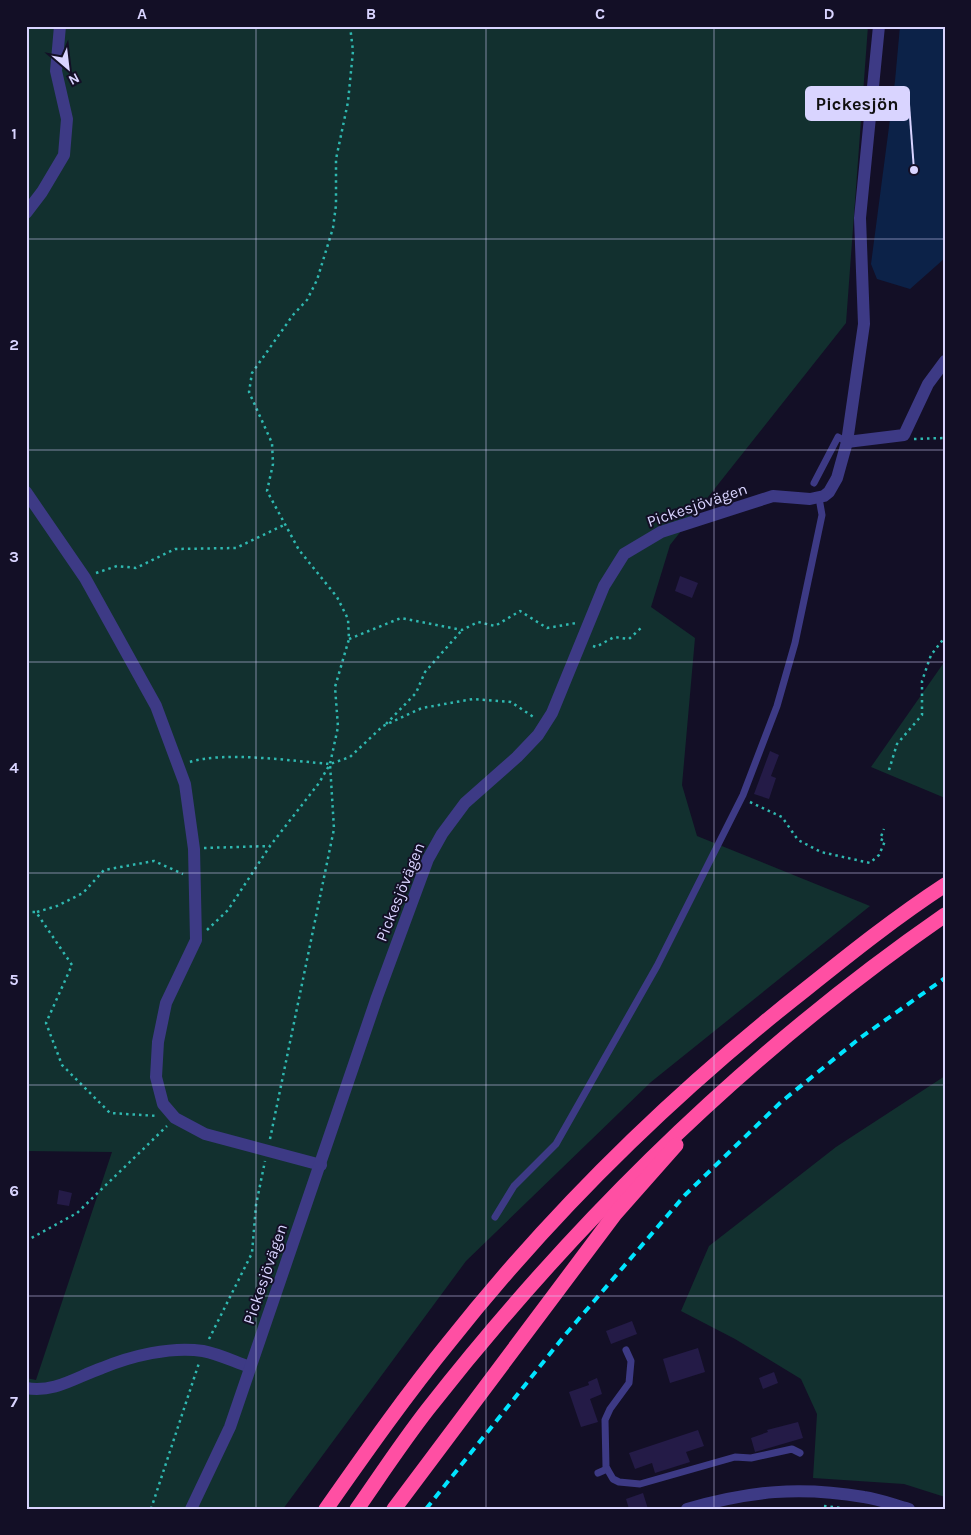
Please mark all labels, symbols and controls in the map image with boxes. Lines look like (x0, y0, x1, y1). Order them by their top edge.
text: A (137, 4, 147, 23)
text: B (366, 4, 376, 23)
text: C (595, 4, 605, 23)
text: D (824, 4, 835, 23)
north arrow (42, 42, 92, 92)
text: N (65, 69, 82, 89)
callout: Pickesjön (806, 87, 909, 120)
text: Pickesjön (816, 93, 899, 115)
text: 1 (11, 124, 17, 143)
text: 2 (9, 335, 19, 354)
street label: Pickesjövägen (644, 479, 750, 531)
text: 3 (9, 547, 19, 566)
text: 4 (9, 758, 19, 777)
street label: Pickesjövägen (372, 840, 428, 944)
text: 5 (9, 970, 19, 989)
text: 6 (9, 1181, 19, 1200)
street label: Pickesjövägen (239, 1221, 291, 1327)
text: 7 (10, 1392, 18, 1411)

